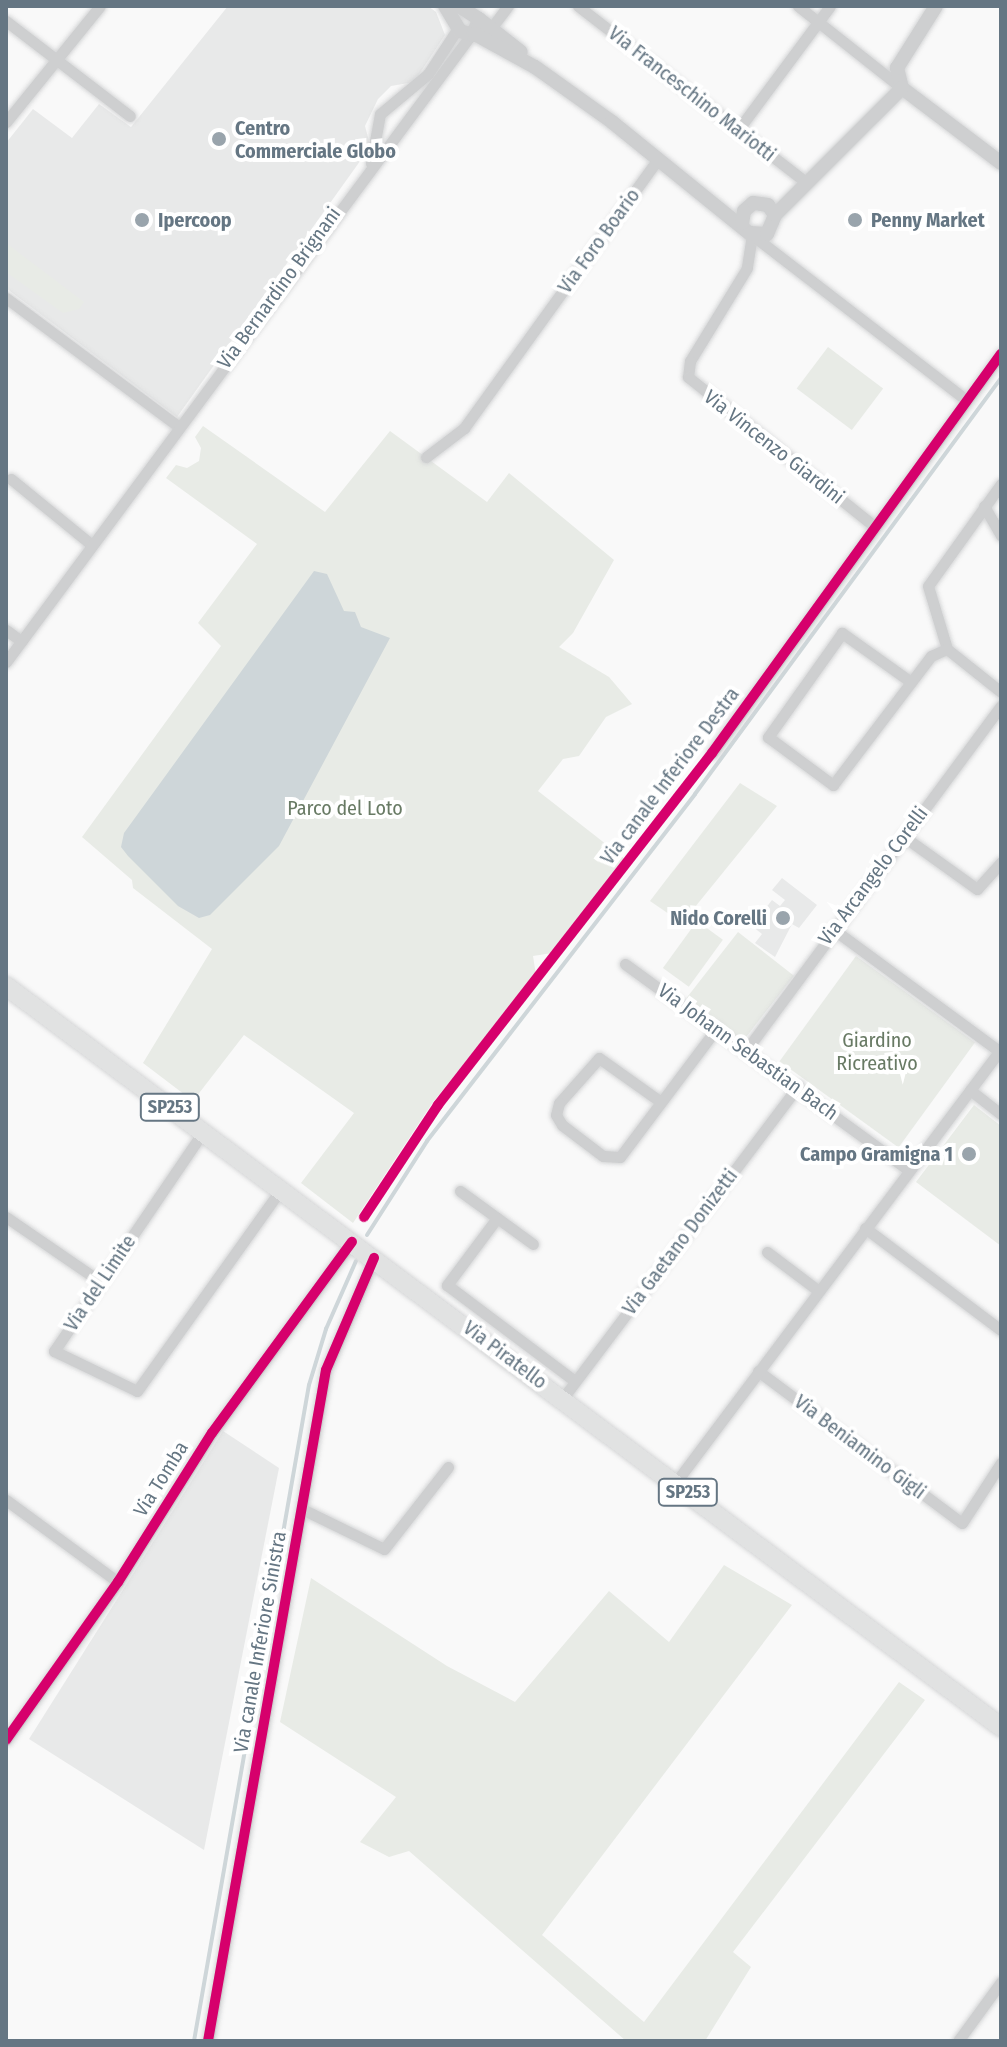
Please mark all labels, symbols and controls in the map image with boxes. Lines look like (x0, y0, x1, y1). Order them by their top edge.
street label: Via Franceschino Mariotti (604, 21, 780, 167)
place label: Centro Commerciale Globo (235, 116, 396, 163)
marker: Centro Commerciale Globo (210, 130, 228, 148)
street label: Via Foro Boario (553, 184, 645, 298)
street label: Via Bernardino Brignani (212, 202, 346, 374)
place label: Ipercoop (158, 208, 232, 232)
place label: Penny Market (871, 208, 985, 232)
marker: Ipercoop (133, 211, 151, 229)
marker: Penny Market (846, 211, 864, 229)
street label: Via Vincenzo Giardini (699, 385, 849, 509)
street label: Via canale Inferiore Destra (596, 683, 744, 869)
park label: Parco del Loto (287, 796, 403, 820)
street label: Via Arcangelo Corelli (813, 802, 933, 950)
place label: Nido Corelli (670, 906, 767, 930)
marker: Nido Corelli (774, 909, 792, 927)
street label: Via Johann Sebastian Bach (653, 979, 843, 1125)
park label: Giardino Ricreativo (836, 1029, 918, 1076)
road number: SP253 (138, 1093, 202, 1121)
place label: Campo Gramigna 1 (800, 1142, 953, 1166)
marker: Campo Gramigna 1 (960, 1145, 978, 1163)
street label: Via Gaetano Donizetti (617, 1164, 743, 1320)
street label: Via del Limite (59, 1230, 141, 1336)
street label: Via Piratello (458, 1316, 552, 1394)
street label: Via Beniamino Gigli (790, 1390, 930, 1504)
street label: Via Tomba (129, 1437, 193, 1521)
road number: SP253 (656, 1478, 720, 1506)
street label: Via canale Inferiore Sinistra (229, 1529, 291, 1755)

